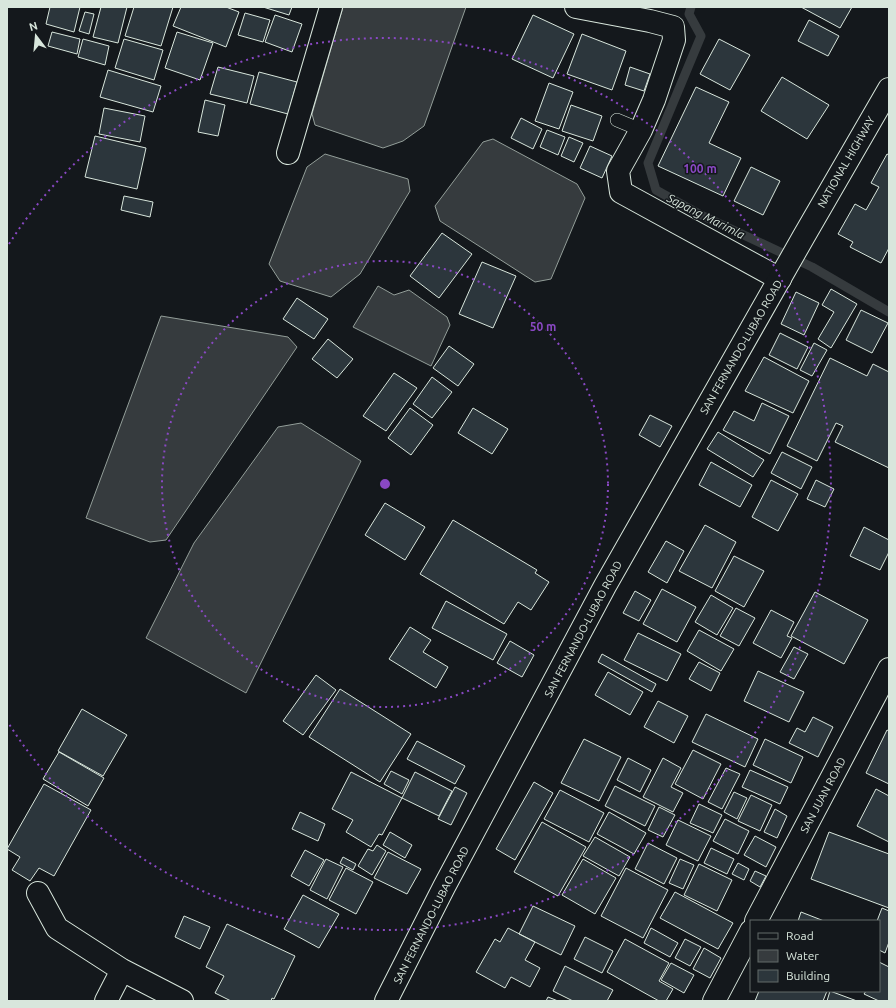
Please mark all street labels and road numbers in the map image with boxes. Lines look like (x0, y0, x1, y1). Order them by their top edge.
street label: NATIONAL HIGHWAY (815, 114, 877, 210)
street label: SAN FERNANDO-LUBAO ROAD (698, 278, 784, 416)
street label: SAN FERNANDO-LUBAO ROAD (542, 559, 624, 699)
street label: SAN JUAN ROAD (798, 755, 848, 835)
street label: SAN FERNANDO-LUBAO ROAD (391, 844, 471, 986)

